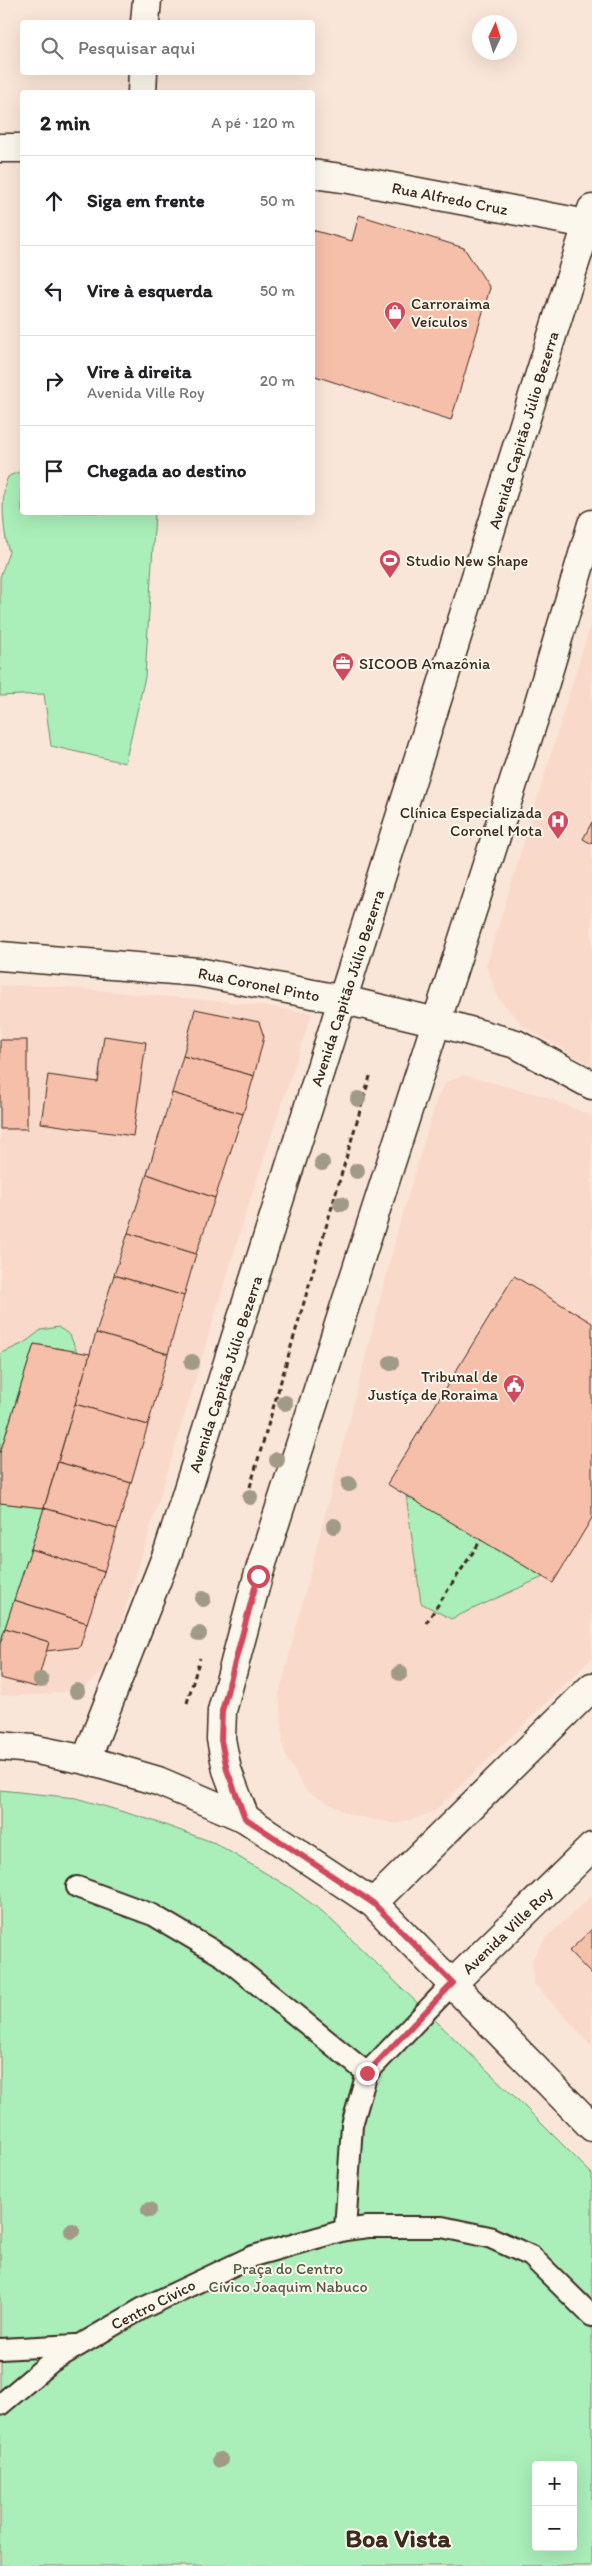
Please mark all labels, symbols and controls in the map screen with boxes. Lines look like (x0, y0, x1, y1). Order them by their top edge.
north arrow (472, 15, 517, 60)
search box (20, 20, 315, 75)
icon: search (38, 34, 66, 62)
text: Pesquisar aqui (78, 36, 195, 59)
text: 2 min (40, 110, 90, 135)
text: A pé · 120 m (211, 113, 295, 132)
street label: Rua Alfredo Cruz (390, 178, 510, 219)
icon: ahead (40, 187, 68, 215)
text: Siga em frente (87, 189, 205, 212)
text: 50 m (260, 191, 295, 210)
icon: left (40, 277, 68, 305)
text: Vire à esquerda (87, 279, 213, 302)
text: 50 m (260, 281, 295, 300)
place label: Carroraima Veículos (411, 294, 490, 331)
shop icon: Carroraima Veículos (383, 300, 407, 331)
street label: Avenida Capitão Júlio Bezerra (484, 329, 563, 531)
text: Vire à direita (87, 360, 192, 383)
icon: right (40, 367, 68, 395)
text: 20 m (260, 371, 295, 390)
text: Avenida Ville Roy (87, 383, 205, 402)
icon: arrive (40, 457, 68, 485)
text: Chegada ao destino (87, 459, 246, 482)
sports icon: Studio New Shape (378, 548, 402, 579)
place label: Studio New Shape (406, 551, 529, 570)
office icon: SICOOB Amazônia (331, 651, 355, 682)
place label: SICOOB Amazônia (359, 654, 491, 673)
place label: Clínica Especializada Coronel Mota (400, 803, 542, 840)
hospital icon: Clínica Especializada Coronel Mota (546, 809, 570, 840)
street label: Avenida Capitão Júlio Bezerra (307, 887, 388, 1089)
street label: Rua Coronel Pinto (196, 963, 321, 1006)
street label: Avenida Capitão Júlio Bezerra (185, 1273, 266, 1475)
place label: Tribunal de Justíça de Roraima (368, 1367, 499, 1404)
public building icon: Tribunal de Justíça de Roraima (502, 1373, 526, 1404)
route start (247, 1565, 270, 1588)
street label: Avenida Ville Roy (458, 1882, 557, 1978)
route end (356, 2062, 379, 2085)
park label: Praça do Centro Cívico Joaquim Nabuco (208, 2259, 368, 2296)
street label: Centro Cívico (108, 2275, 199, 2334)
map controls (532, 2461, 577, 2551)
button: + (532, 2461, 577, 2506)
button: − (532, 2506, 577, 2551)
district label: Boa Vista (345, 2522, 451, 2554)

